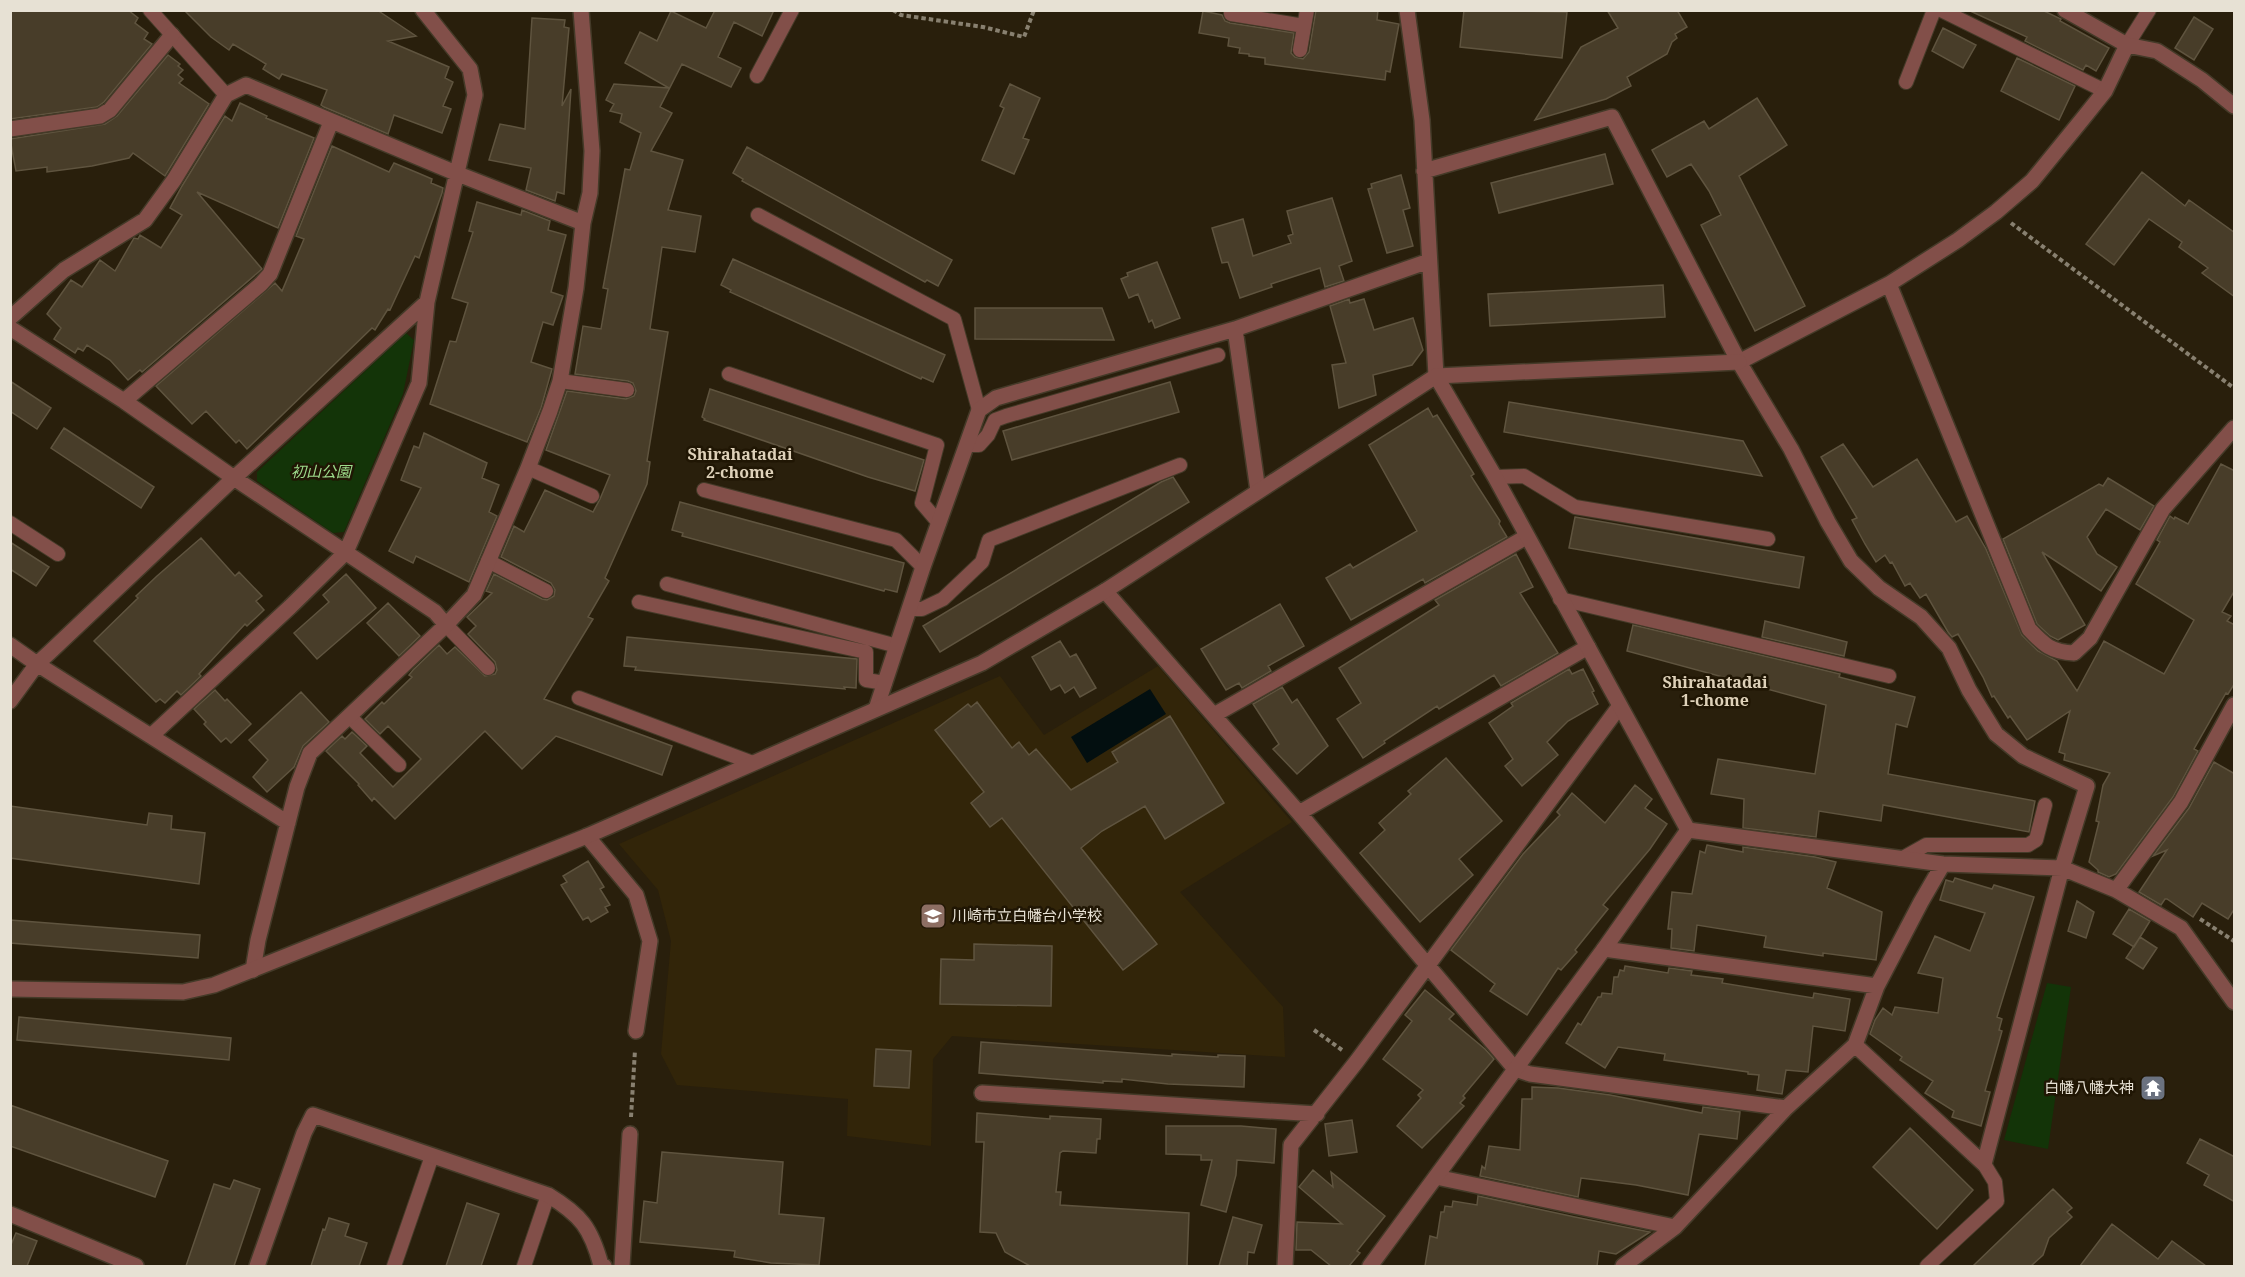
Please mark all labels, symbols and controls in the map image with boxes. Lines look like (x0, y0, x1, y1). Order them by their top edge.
district label: Shirahatadai 2-chome (687, 443, 793, 483)
park label: 初山公園 (291, 461, 353, 481)
district label: Shirahatadai 1-chome (1662, 671, 1768, 711)
school or university icon: 川崎市立白幡台小学校 (918, 901, 948, 931)
place label: 川崎市立白幡台小学校 (952, 905, 1102, 925)
temple icon: 白幡八幡大神 (2138, 1073, 2168, 1103)
place label: 白幡八幡大神 (2044, 1077, 2134, 1097)

